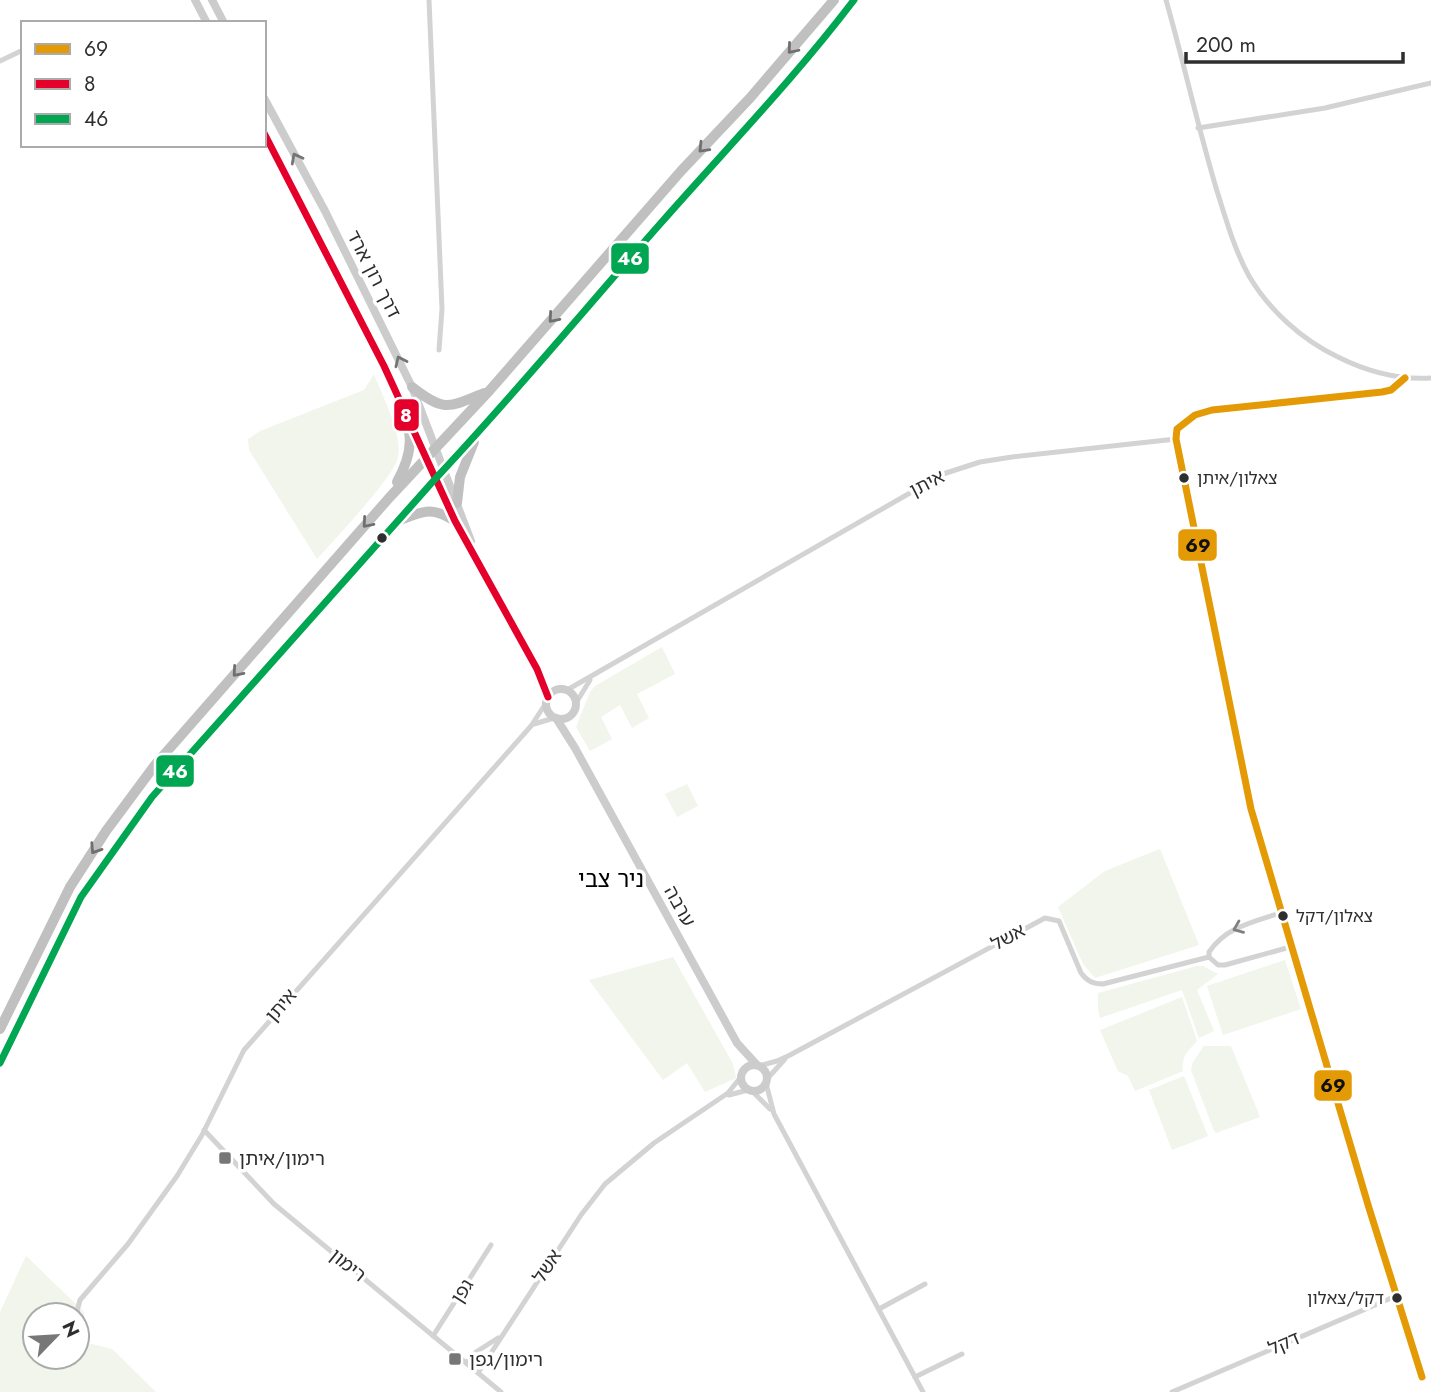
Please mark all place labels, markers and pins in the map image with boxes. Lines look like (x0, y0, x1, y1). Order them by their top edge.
place label: צאלון/איתן (1197, 466, 1278, 490)
marker: צאלון/איתן (1177, 471, 1191, 485)
unlabelled marker (375, 531, 389, 545)
place label: צאלון/דקל (1296, 904, 1373, 928)
marker: צאלון/דקל (1276, 909, 1290, 923)
place label: רימון/איתן (239, 1145, 325, 1172)
marker: רימון/איתן (217, 1150, 233, 1166)
place label: דקל/צאלון (1307, 1286, 1384, 1310)
marker: דקל/צאלון (1390, 1291, 1404, 1305)
place label: רימון/גפן (469, 1346, 543, 1373)
marker: רימון/גפן (447, 1351, 463, 1367)

